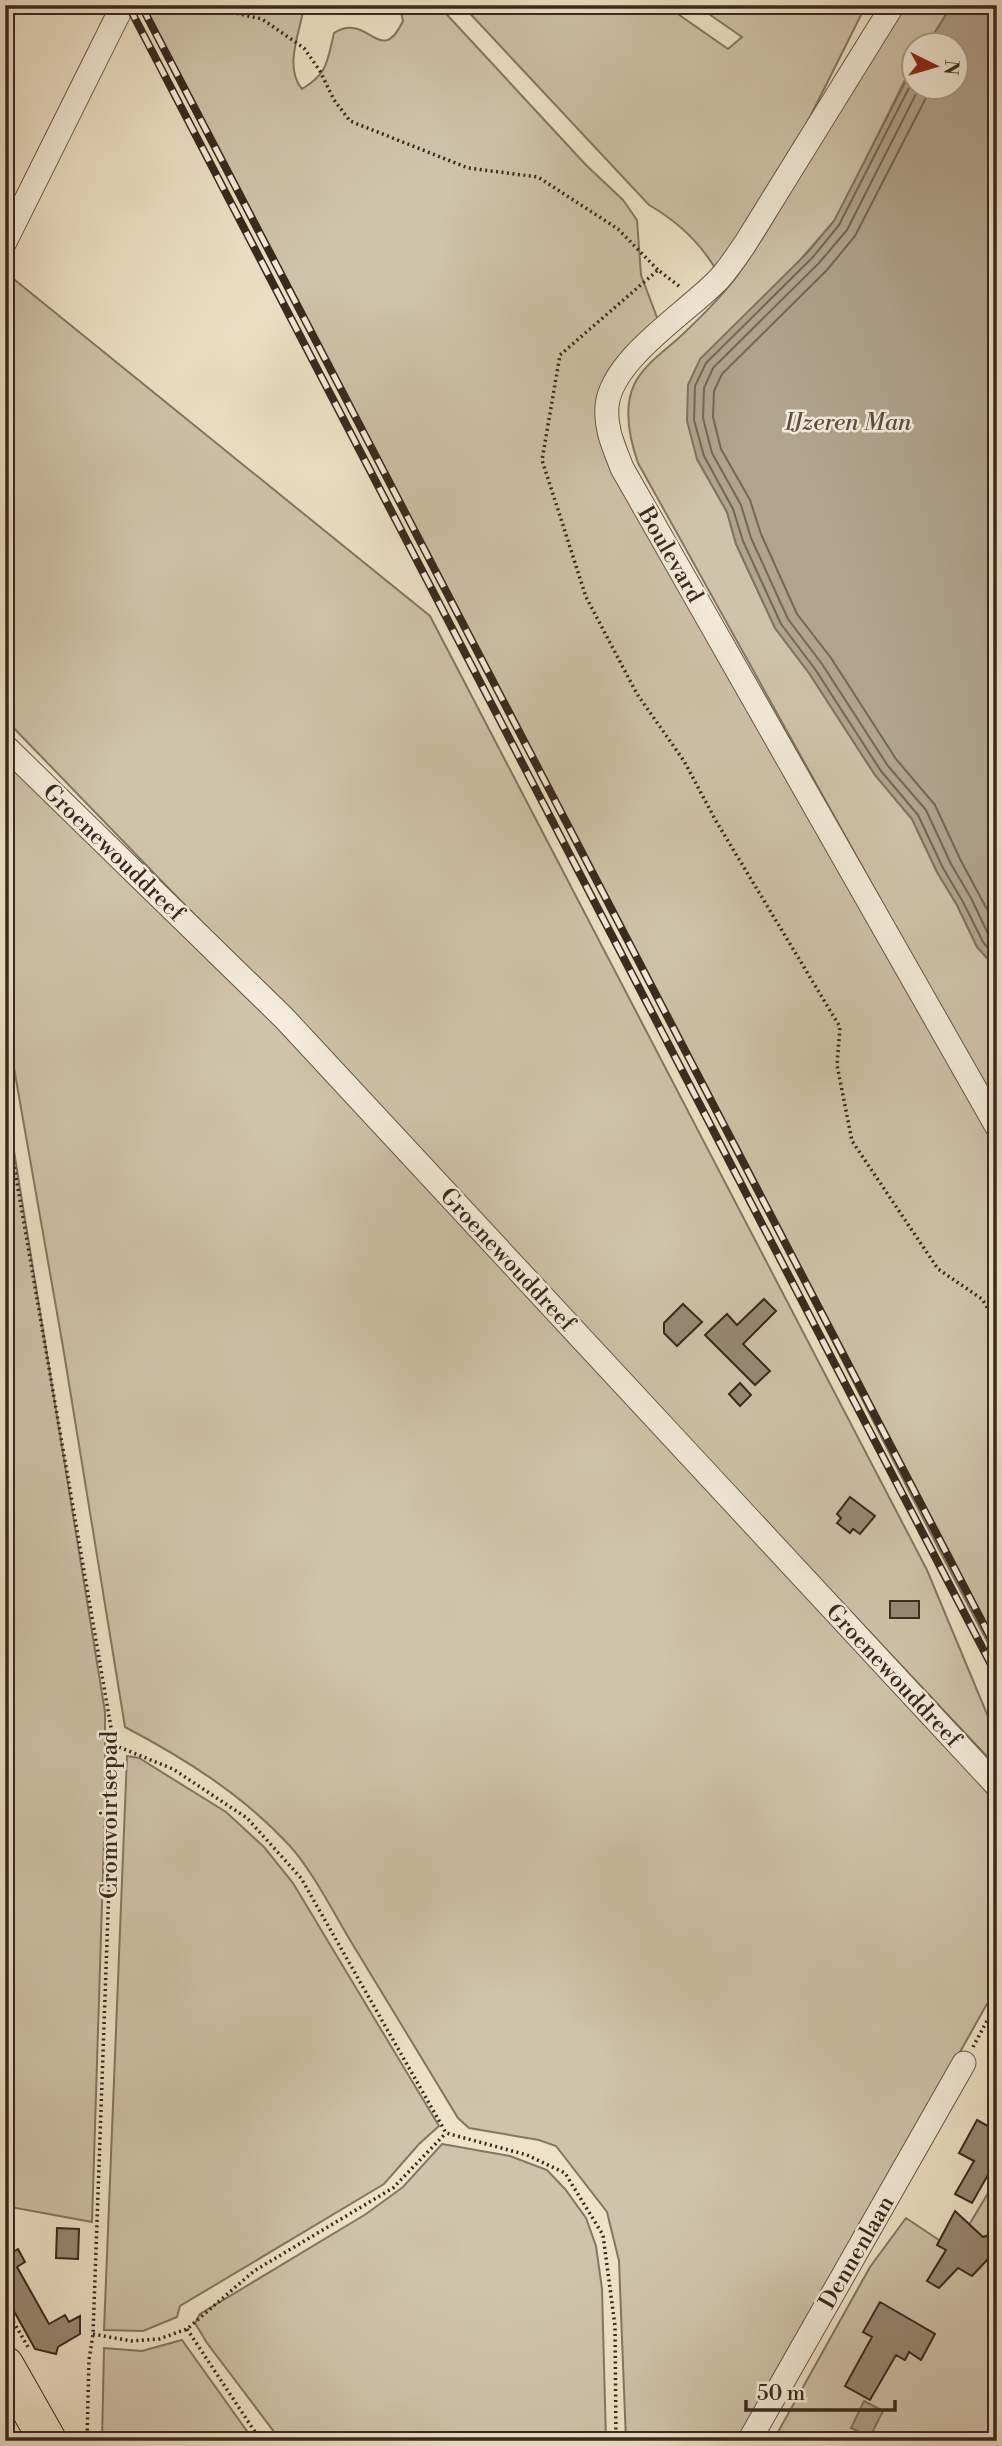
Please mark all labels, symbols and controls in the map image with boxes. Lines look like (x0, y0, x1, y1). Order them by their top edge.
north arrow (900, 32, 970, 102)
text: N (938, 59, 964, 76)
water label: IJzeren Man (784, 408, 912, 438)
street label: Boulevard (631, 501, 709, 608)
street label: Groenewouddreef (37, 778, 191, 928)
street label: Groenewouddreef (434, 1182, 582, 1338)
street label: Groenewouddreef (820, 1598, 968, 1754)
street label: Cromvoirtsepad (96, 1731, 124, 1899)
street label: Dennenlaan (813, 2191, 901, 2314)
scale bar (746, 2369, 895, 2413)
text: 50 m (757, 2381, 805, 2407)

